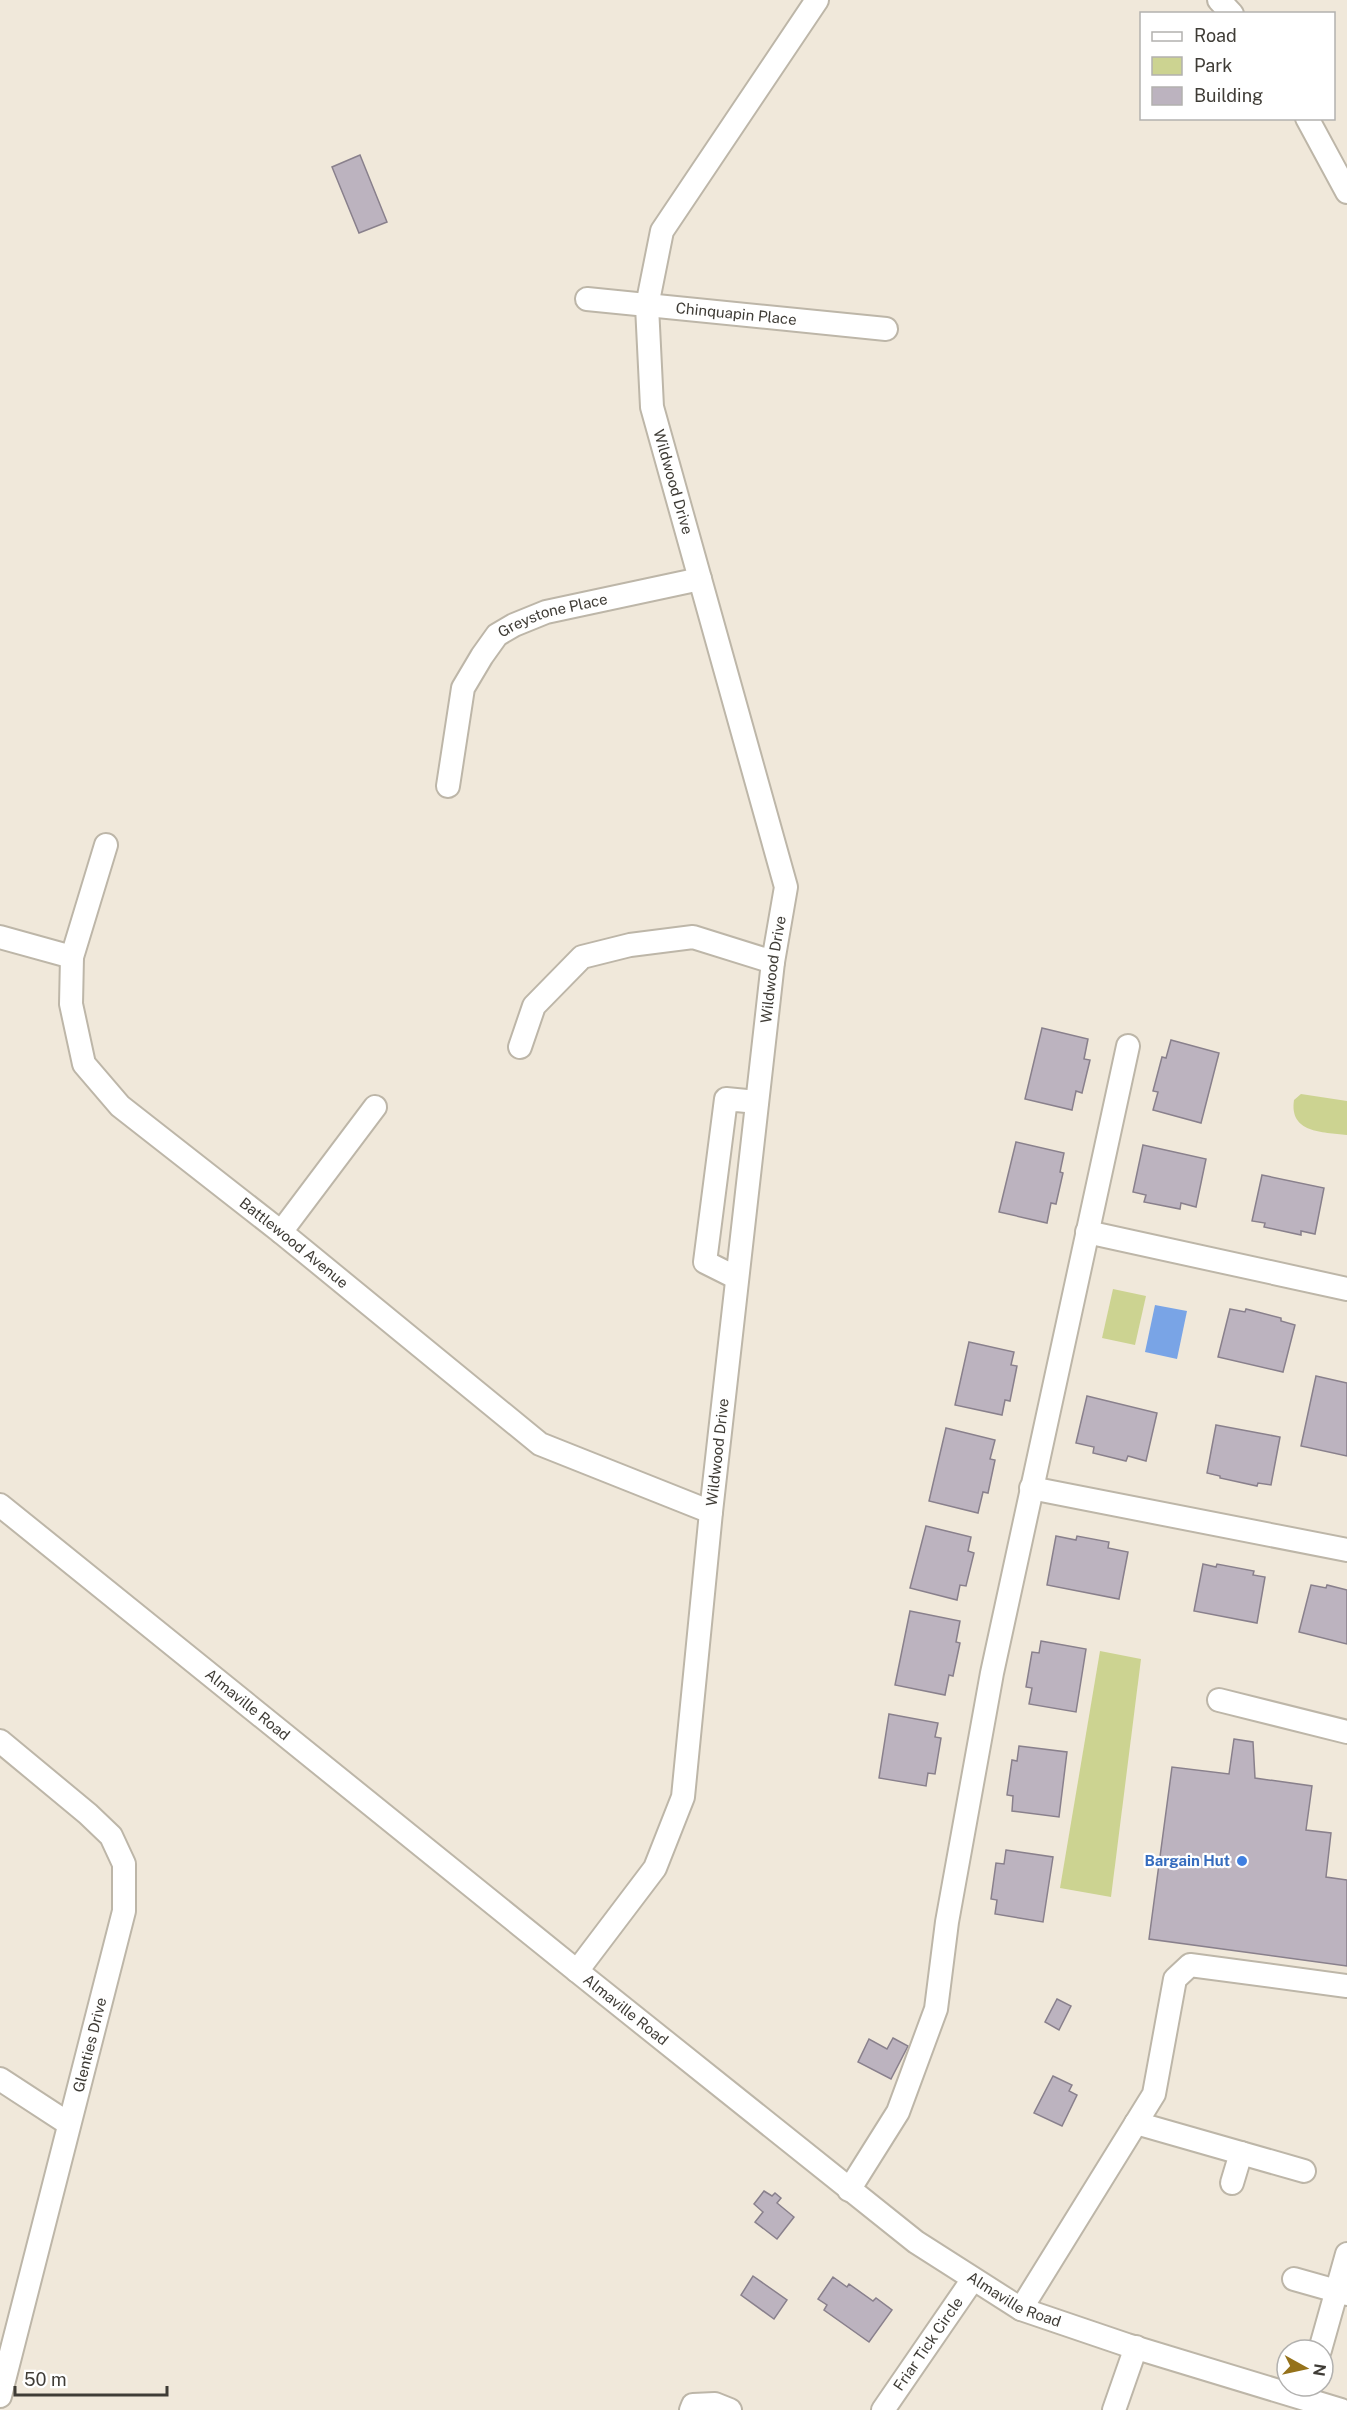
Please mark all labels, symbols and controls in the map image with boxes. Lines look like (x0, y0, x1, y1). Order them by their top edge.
legend (1140, 12, 1335, 120)
text: Road (1194, 25, 1237, 46)
text: Park (1194, 55, 1232, 76)
text: Building (1194, 85, 1263, 106)
street label: Chinquapin Place (675, 299, 798, 328)
street label: Wildwood Drive (650, 427, 697, 536)
street label: Greystone Place (495, 590, 609, 641)
street label: Wildwood Drive (757, 914, 789, 1024)
street label: Battlewood Avenue (236, 1194, 352, 1291)
street label: Wildwood Drive (703, 1397, 732, 1507)
street label: Almaville Road (202, 1665, 293, 1744)
place label: Bargain Hut (1144, 1852, 1230, 1869)
marker: Bargain Hut (1235, 1854, 1249, 1868)
street label: Almaville Road (580, 1971, 672, 2049)
street label: Glenties Drive (70, 1996, 110, 2094)
street label: Almaville Road (964, 2268, 1063, 2330)
street label: Friar Tick Circle (890, 2294, 966, 2394)
north arrow (1275, 2338, 1335, 2398)
scale bar (15, 2359, 166, 2397)
text: N (1309, 2362, 1330, 2378)
text: 50 m (24, 2369, 67, 2390)

